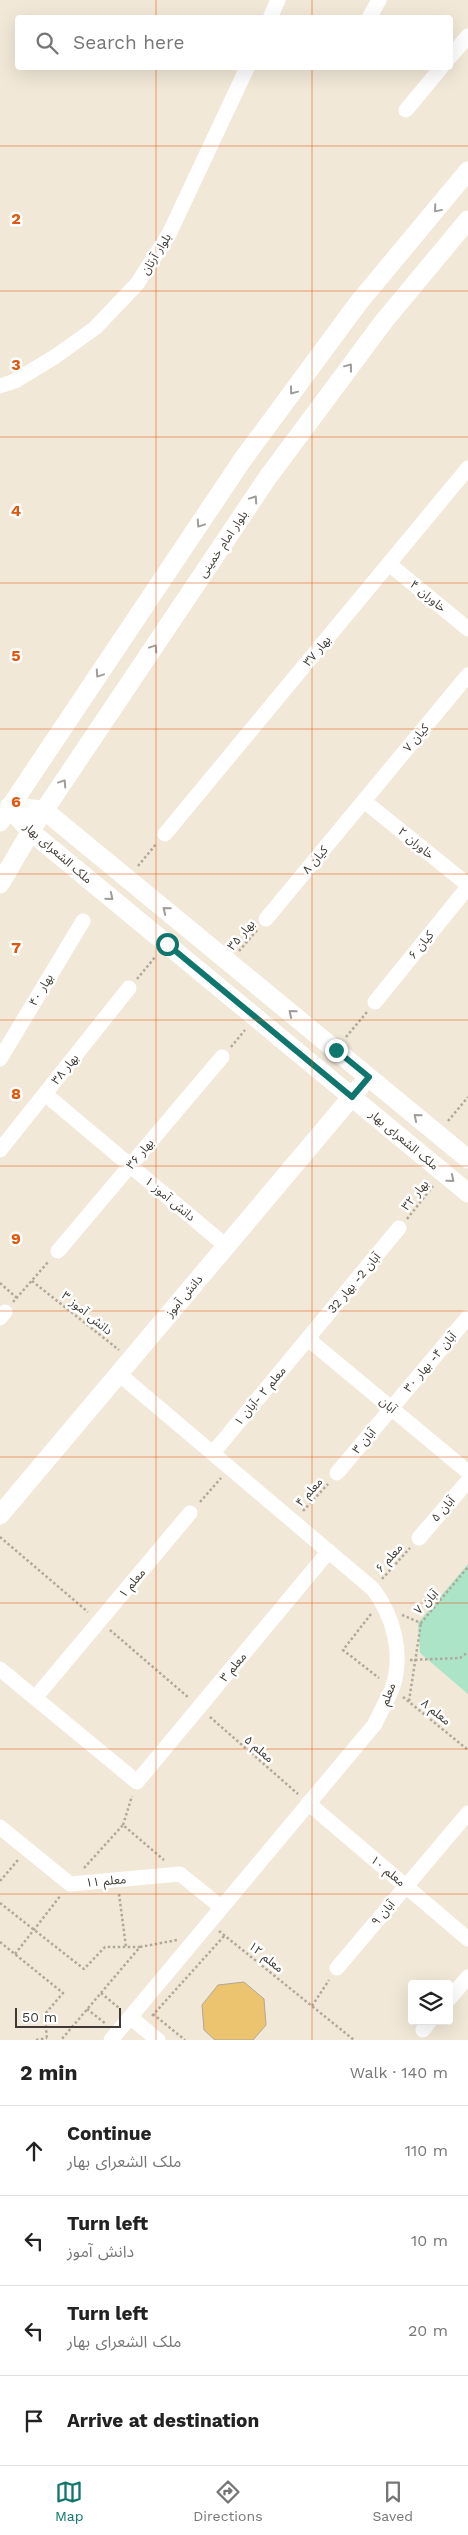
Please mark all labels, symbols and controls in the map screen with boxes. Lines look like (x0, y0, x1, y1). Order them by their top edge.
search box (15, 15, 453, 70)
icon: search (33, 29, 61, 57)
text: Search here (73, 31, 184, 54)
one-way arrow (434, 203, 442, 212)
text: 2 (11, 209, 21, 228)
street label: بلوار آرتان (138, 231, 174, 277)
text: 3 (11, 355, 21, 374)
one-way arrow (344, 364, 352, 373)
one-way arrow (290, 385, 299, 395)
one-way arrow (248, 495, 257, 504)
text: 4 (11, 501, 21, 520)
street label: بلوار امام خمینی (195, 508, 252, 581)
one-way arrow (196, 519, 206, 528)
street label: خاوران ۴ (407, 577, 449, 615)
street label: بهار ۳۷ (300, 633, 334, 669)
one-way arrow (148, 644, 157, 654)
text: 5 (11, 646, 21, 665)
one-way arrow (96, 668, 105, 677)
street label: کیان ۷ (400, 720, 432, 755)
one-way arrow (57, 779, 66, 788)
text: 6 (11, 792, 21, 811)
street label: ملک الشعرای بهار (20, 819, 95, 886)
street label: خاوران ۲ (395, 824, 437, 862)
street label: کیان ۸ (299, 842, 331, 877)
one-way arrow (105, 892, 114, 901)
one-way arrow (163, 907, 172, 916)
street label: بهار ۳۵ (224, 917, 258, 953)
street label: کیان ۶ (405, 927, 437, 962)
route start (156, 933, 179, 956)
text: 7 (11, 938, 21, 957)
street label: بهار ۴۰ (26, 971, 56, 1009)
one-way arrow (288, 1010, 297, 1019)
route end (325, 1039, 348, 1062)
street label: بهار ۳۸ (49, 1051, 81, 1087)
text: 8 (11, 1084, 21, 1103)
street label: ملک الشعرای بهار (366, 1106, 441, 1173)
one-way arrow (414, 1114, 423, 1123)
street label: بهار ۳۶ (123, 1136, 157, 1172)
street label: دانش آموز ۱ (142, 1174, 198, 1224)
one-way arrow (446, 1174, 455, 1183)
street label: بهار ۳۲ (399, 1177, 431, 1213)
text: 9 (11, 1229, 21, 1248)
street label: آبان 2- بهار 32 (325, 1250, 384, 1316)
street label: دانش آموز (162, 1272, 206, 1321)
street label: دانش آموز ۳ (59, 1288, 115, 1338)
street label: آبان ۴- بهار ۳۰ (401, 1329, 459, 1395)
street label: معلم ۲ -آبان ۱ (231, 1364, 290, 1430)
street label: آبان (377, 1394, 400, 1416)
street label: آبان ۳ (349, 1425, 379, 1457)
street label: معلم ۴ (292, 1475, 327, 1511)
street label: آبان ۵ (428, 1493, 458, 1524)
street label: معلم ۶ (372, 1541, 407, 1577)
street label: معلم ۱ (116, 1566, 150, 1602)
street label: آبان ۷ (411, 1586, 441, 1617)
street label: معلم ۳ (217, 1650, 251, 1686)
street label: معلم (377, 1681, 401, 1708)
street label: معلم ۸ (417, 1696, 454, 1730)
street label: معلم ۵ (240, 1733, 276, 1767)
street label: معلم ۱۰ (367, 1853, 408, 1891)
street label: معلم ۱۱ (85, 1872, 127, 1892)
street label: آبان ۹ (368, 1897, 398, 1929)
street label: معلم ۱۲ (245, 1939, 286, 1977)
map controls (408, 1980, 453, 2025)
button: layers (408, 1980, 453, 2025)
scale bar (15, 2005, 121, 2028)
text: 50 m (22, 2009, 57, 2025)
text: 2 min (20, 2060, 77, 2085)
text: Walk · 140 m (350, 2063, 448, 2082)
text: Continue (67, 2122, 151, 2145)
icon: ahead (20, 2137, 48, 2165)
text: 110 m (405, 2141, 448, 2160)
text: ملک الشعرای بهار (67, 2152, 181, 2171)
text: Turn left (67, 2212, 148, 2235)
icon: left (20, 2227, 48, 2255)
text: 10 m (411, 2231, 448, 2250)
text: دانش آموز (67, 2242, 134, 2261)
text: Turn left (67, 2302, 148, 2325)
icon: left (20, 2317, 48, 2345)
text: 20 m (408, 2321, 448, 2340)
text: ملک الشعرای بهار (67, 2332, 181, 2351)
icon: arrive (20, 2407, 48, 2435)
text: Arrive at destination (67, 2409, 259, 2432)
tab: Map (55, 2478, 84, 2524)
tab: Directions (193, 2478, 263, 2524)
tab: Saved (372, 2478, 413, 2524)

